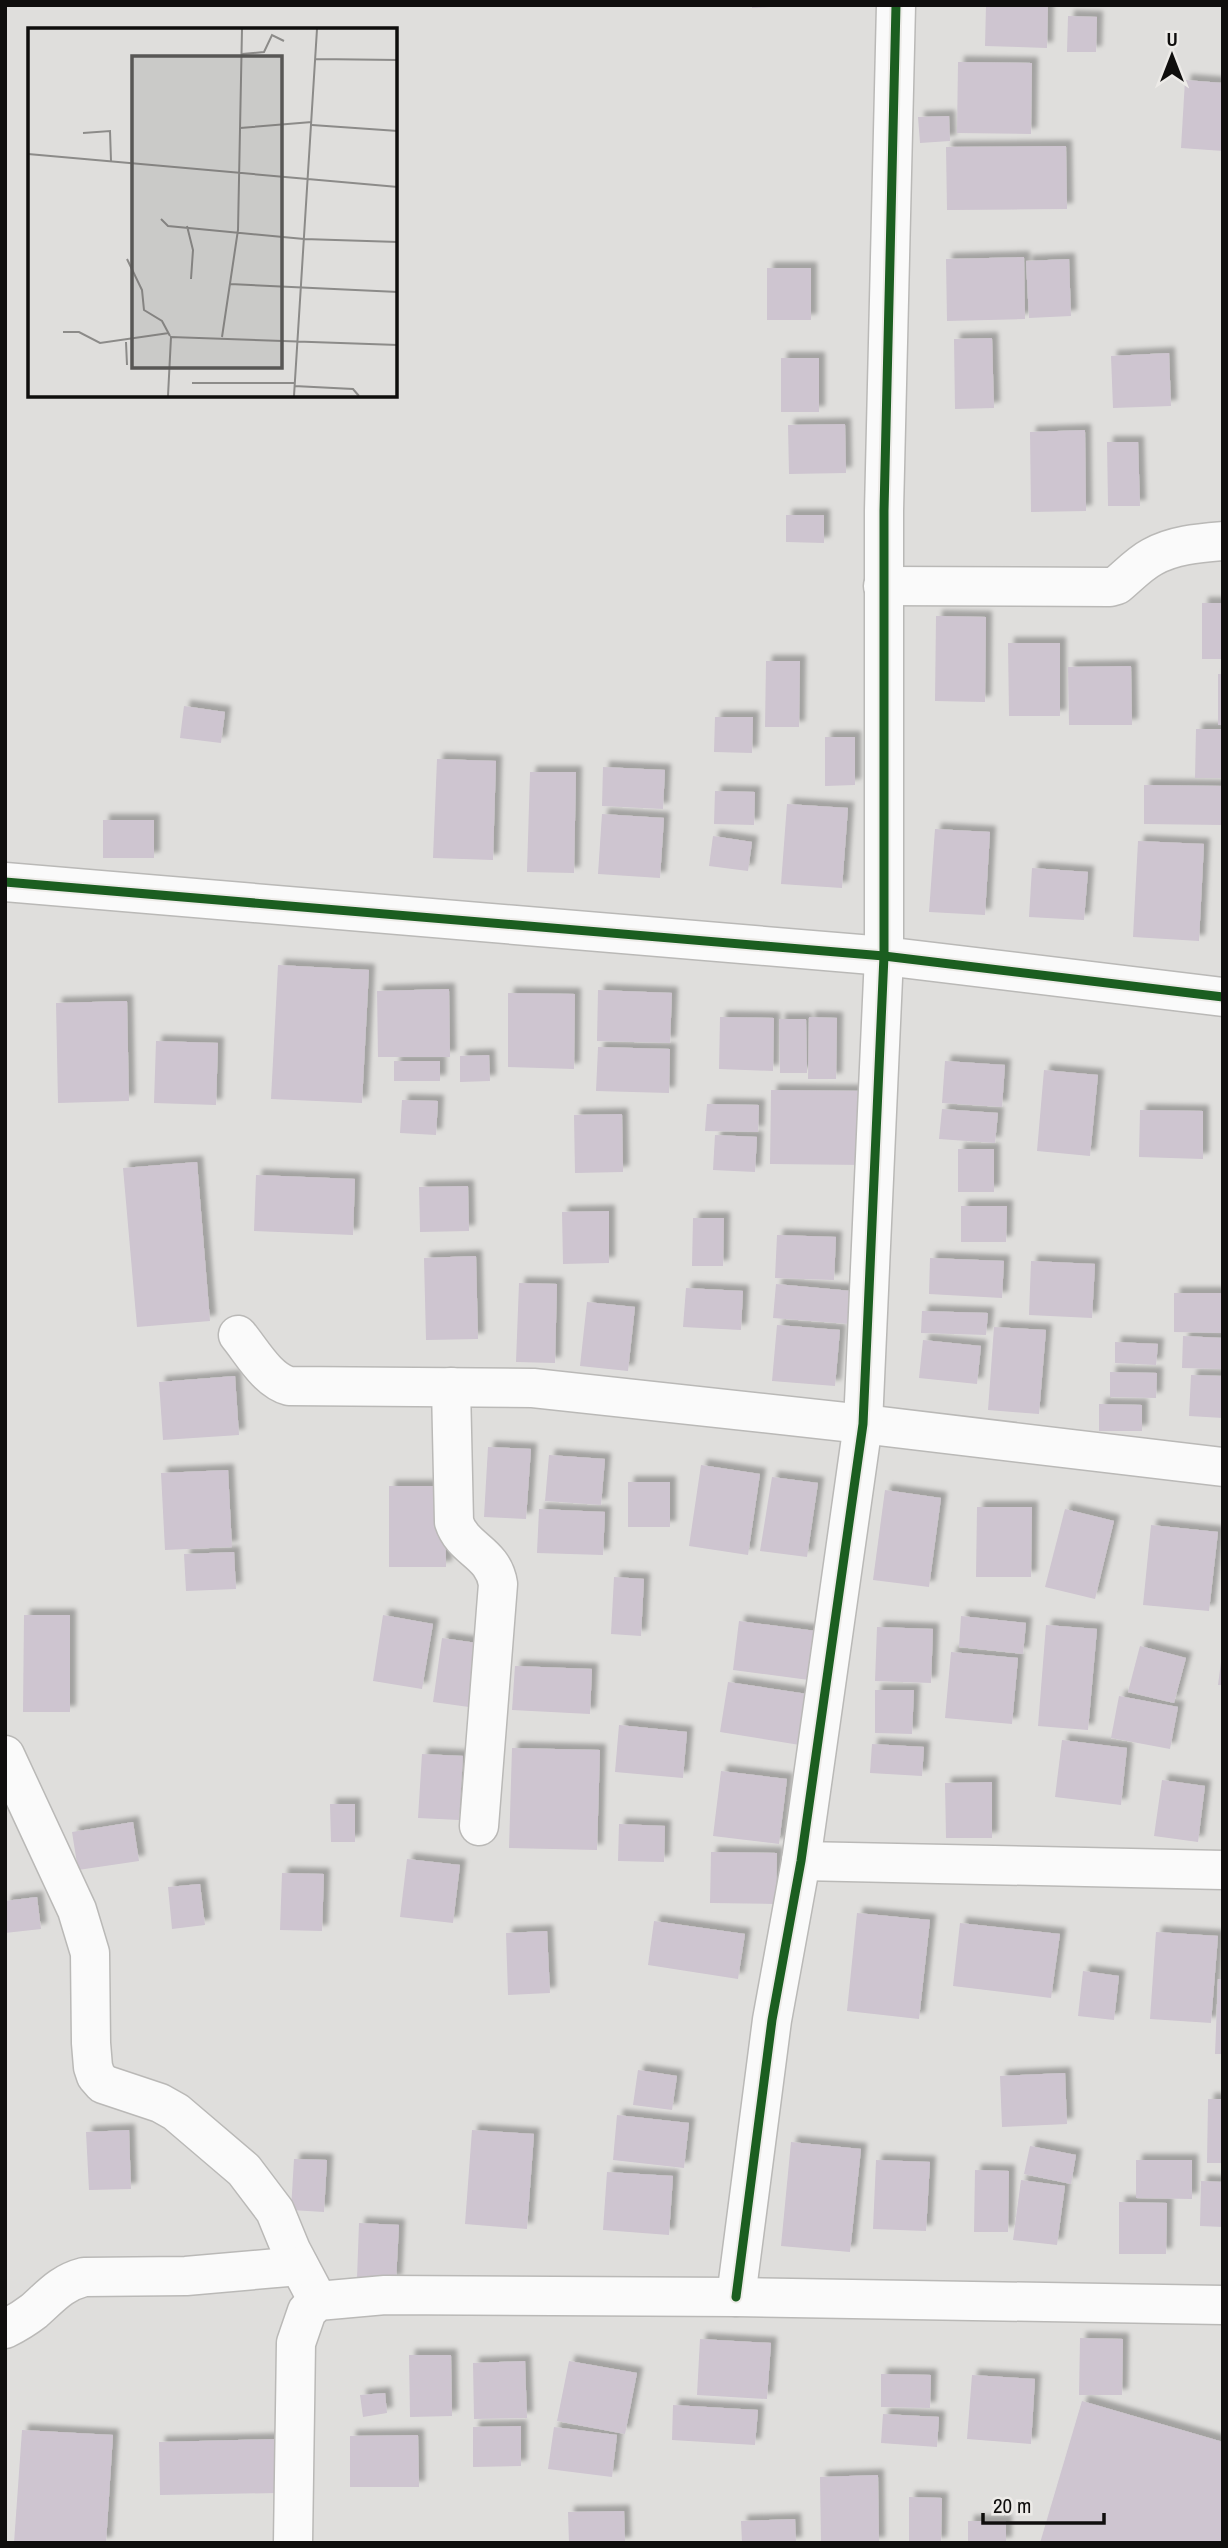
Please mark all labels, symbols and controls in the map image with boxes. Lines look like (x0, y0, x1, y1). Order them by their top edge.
north arrow (1137, 21, 1207, 91)
text: U (1166, 26, 1178, 52)
inset map (28, 28, 397, 397)
scale bar (983, 2482, 1104, 2526)
text: 20 m (993, 2491, 1031, 2520)

